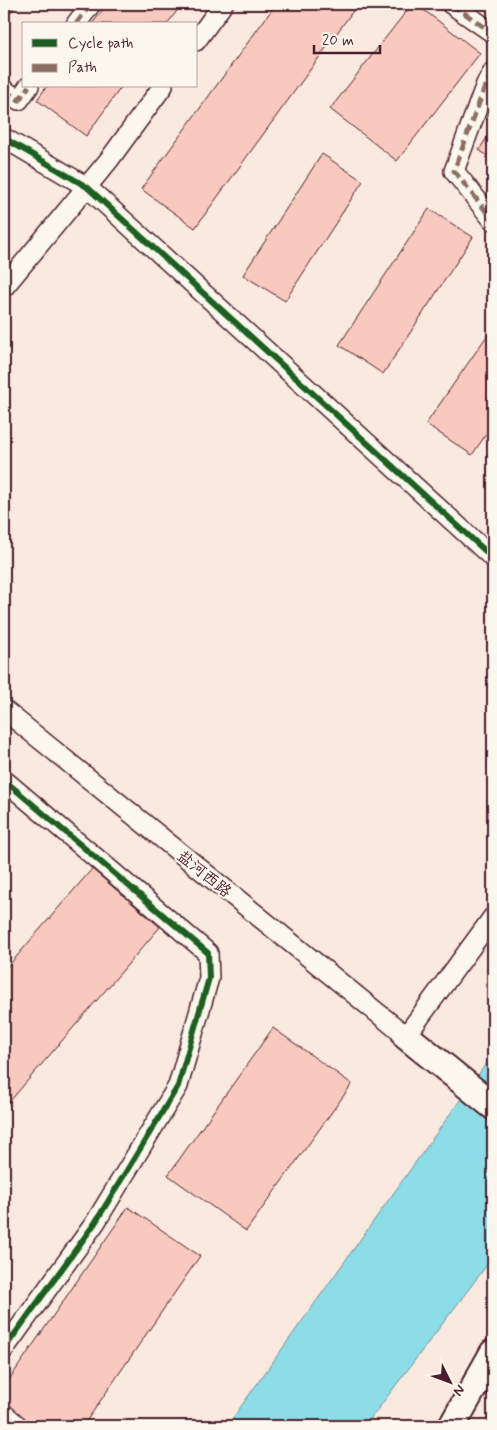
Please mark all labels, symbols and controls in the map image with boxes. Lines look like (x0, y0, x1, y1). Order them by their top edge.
legend (22, 22, 198, 88)
scale bar (314, 22, 381, 54)
text: 20 m (322, 31, 354, 51)
text: Cycle path (68, 34, 133, 54)
text: Path (68, 58, 97, 78)
street label: 盐河西路 (173, 846, 236, 902)
north arrow (424, 1358, 474, 1408)
text: N (449, 1381, 469, 1400)

